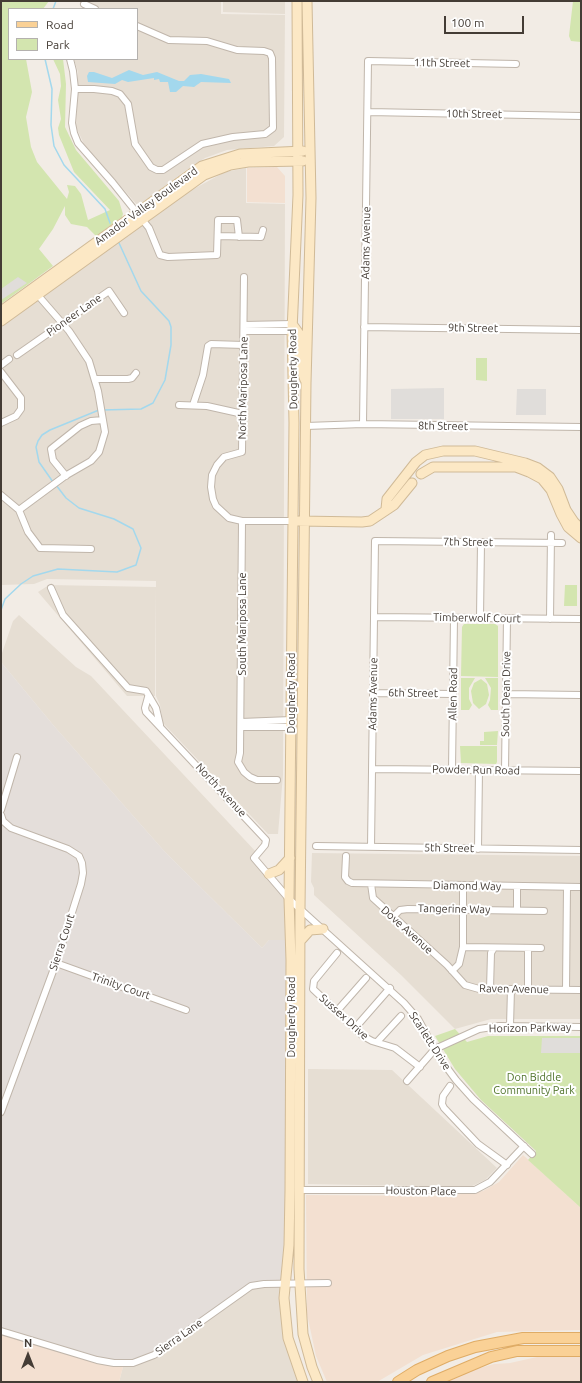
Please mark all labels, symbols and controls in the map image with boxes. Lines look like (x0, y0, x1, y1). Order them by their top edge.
legend (8, 8, 138, 60)
scale bar (446, 8, 526, 34)
text: 100 m (451, 16, 484, 29)
text: Road (46, 18, 74, 31)
text: Park (46, 38, 70, 51)
street label: 11th Street (414, 56, 470, 70)
street label: 10th Street (446, 107, 502, 121)
street label: Amador Valley Boulevard (92, 164, 200, 248)
street label: Adams Avenue (359, 206, 373, 280)
street label: Pioneer Lane (44, 291, 104, 339)
street label: 9th Street (448, 321, 498, 335)
street label: Dougherty Road (286, 328, 300, 410)
street label: North Mariposa Lane (236, 336, 250, 440)
street label: 8th Street (418, 419, 468, 433)
street label: 7th Street (443, 535, 493, 549)
street label: South Mariposa Lane (235, 572, 249, 676)
street label: Timberwolf Court (433, 611, 521, 625)
street label: South Dean Drive (499, 651, 513, 737)
street label: Dougherty Road (284, 653, 298, 733)
street label: Adams Avenue (366, 657, 380, 731)
street label: Allen Road (446, 667, 460, 721)
street label: 6th Street (388, 686, 438, 700)
street label: North Avenue (193, 760, 249, 820)
street label: Powder Run Road (432, 763, 520, 777)
street label: 5th Street (424, 841, 474, 855)
street label: Diamond Way (433, 879, 501, 893)
street label: Tangerine Way (418, 902, 490, 916)
street label: Dove Avenue (378, 903, 436, 957)
street label: Sierra Court (47, 912, 77, 972)
street label: Trinity Court (90, 970, 152, 1002)
street label: Dougherty Road (284, 977, 298, 1057)
street label: Raven Avenue (479, 982, 549, 996)
street label: Sussex Drive (317, 991, 371, 1043)
street label: Scarlett Drive (406, 1009, 454, 1073)
street label: Horizon Parkway (489, 1021, 571, 1035)
park label: Don Biddle Community Park (493, 1070, 575, 1096)
street label: Houston Place (385, 1184, 457, 1198)
street label: Sierra Lane (153, 1316, 205, 1358)
north arrow (8, 1335, 48, 1375)
text: N (24, 1337, 32, 1349)

